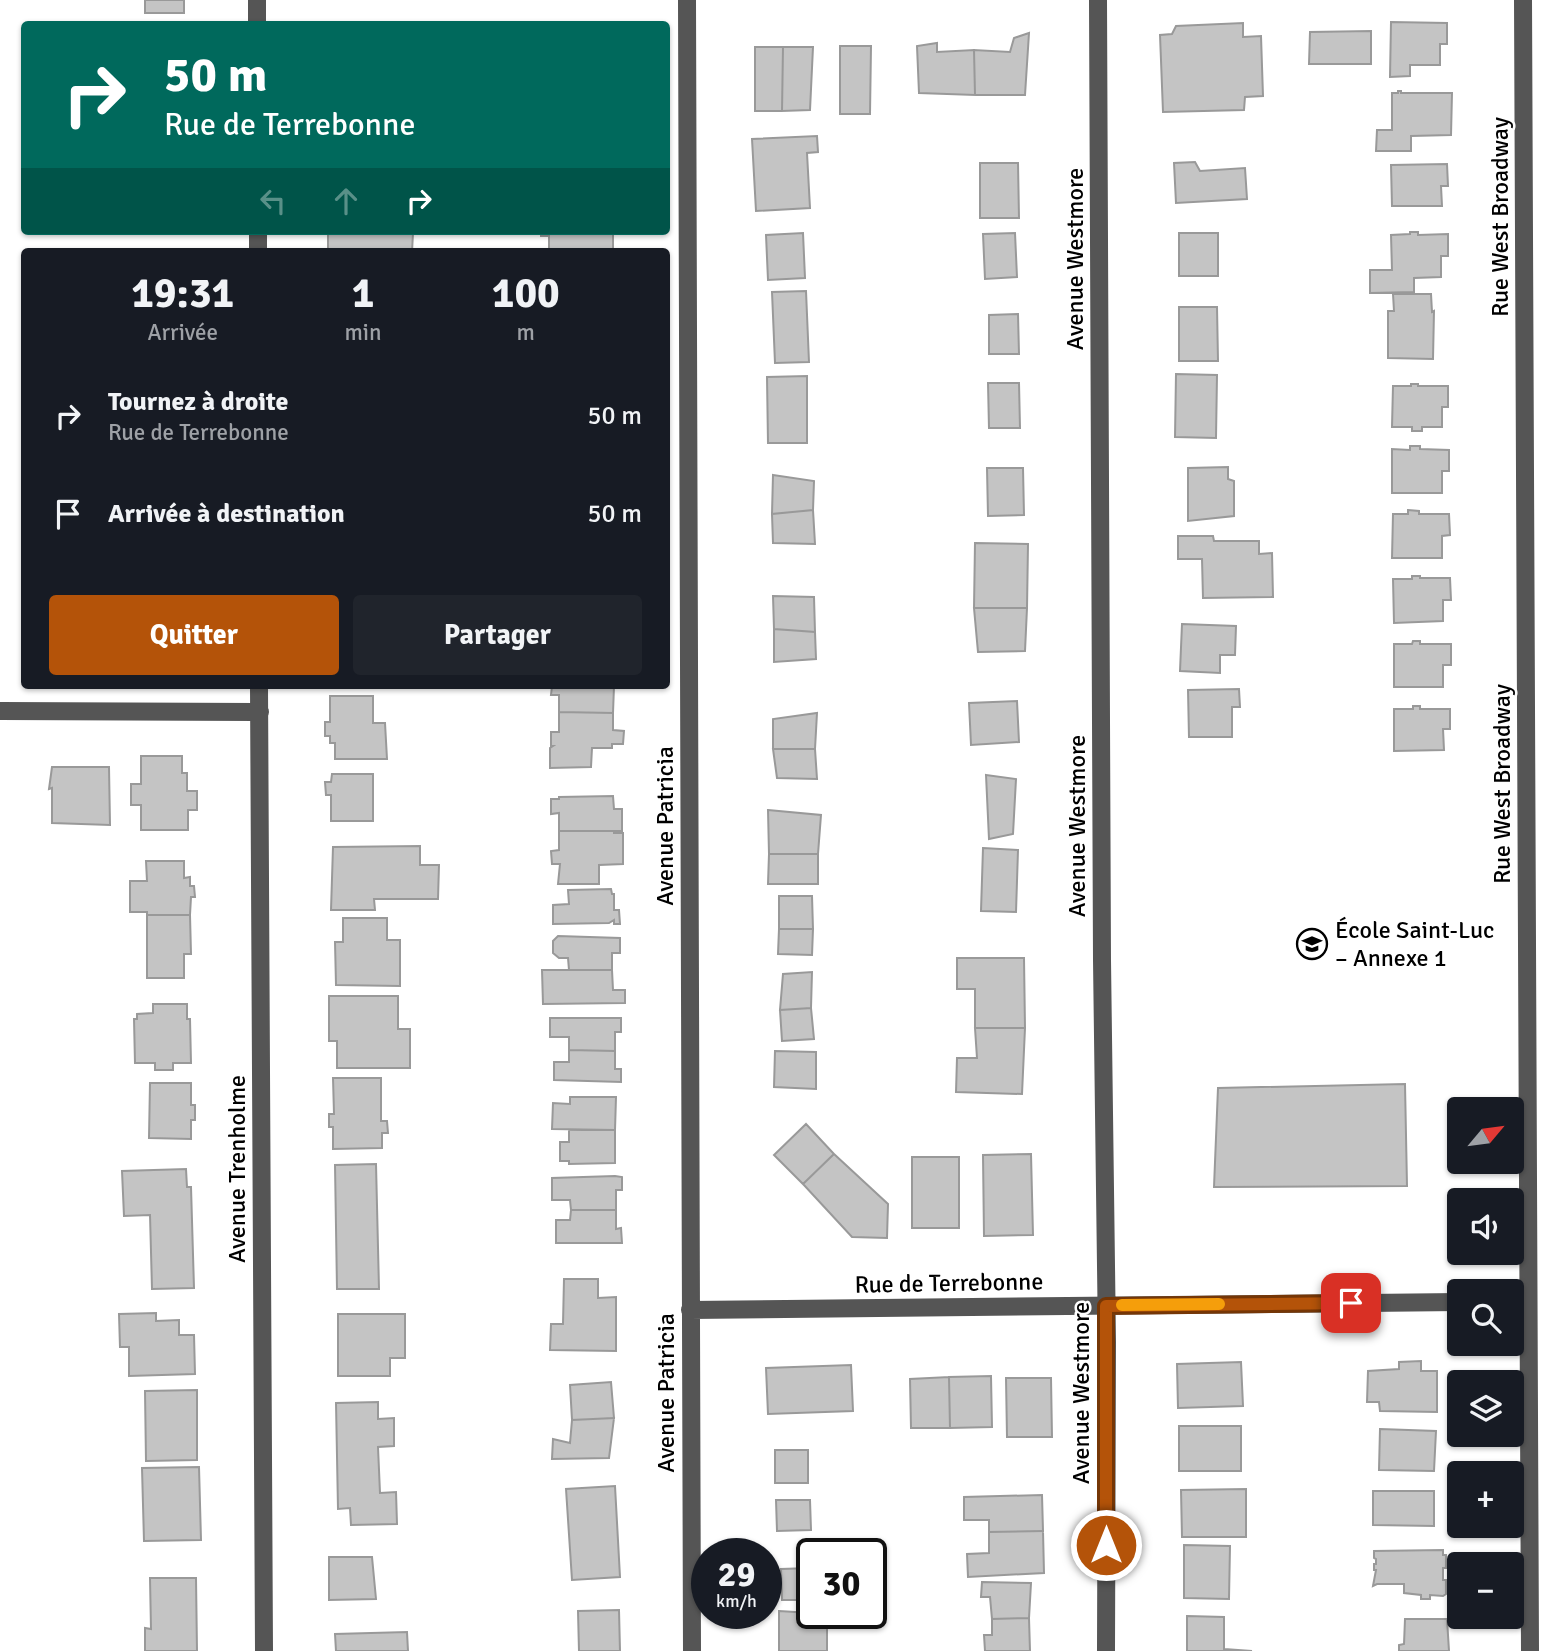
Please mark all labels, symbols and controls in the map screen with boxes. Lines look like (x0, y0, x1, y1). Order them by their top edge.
text: 50 m (164, 45, 267, 105)
icon: right (49, 49, 140, 140)
text: Rue de Terrebonne (164, 105, 416, 144)
street label: Rue West Broadway (1485, 117, 1515, 317)
street label: Avenue Westmore (1060, 168, 1090, 350)
icon: left (254, 182, 292, 220)
icon: ahead (327, 182, 365, 220)
icon: right (400, 182, 438, 220)
text: 19:31 (131, 268, 234, 319)
text: 1 (352, 268, 374, 319)
text: 100 (492, 268, 560, 319)
text: Arrivée (147, 318, 218, 347)
text: min (344, 318, 382, 347)
text: m (517, 318, 535, 347)
text: Tournez à droite (108, 386, 288, 418)
icon: right (49, 397, 87, 435)
text: 50 m (587, 400, 642, 432)
text: Rue de Terrebonne (108, 418, 289, 447)
icon: arrive (49, 495, 87, 533)
text: Arrivée à destination (108, 498, 345, 530)
text: 50 m (587, 498, 642, 530)
button: Quitter (49, 595, 339, 675)
button: Partager (353, 595, 642, 675)
street label: Rue West Broadway (1487, 684, 1517, 884)
street label: Avenue Westmore (1062, 735, 1092, 917)
street label: Avenue Patricia (650, 746, 680, 906)
place label: École Saint-Luc – Annexe 1 (1335, 915, 1494, 973)
school or university icon: École Saint-Luc – Annexe 1 (1295, 927, 1329, 961)
street label: Avenue Trenholme (222, 1075, 252, 1263)
north arrow (1447, 1097, 1524, 1174)
map controls (1447, 1097, 1524, 1629)
button: sound (1447, 1188, 1524, 1265)
street label: Rue de Terrebonne (854, 1266, 1044, 1300)
pin (1321, 1273, 1381, 1333)
button: search (1447, 1279, 1524, 1356)
icon: arrive (1332, 1284, 1370, 1322)
street label: Avenue Westmore (1066, 1302, 1096, 1484)
street label: Avenue Patricia (651, 1313, 681, 1473)
button: layers (1447, 1370, 1524, 1447)
button: + (1447, 1461, 1524, 1538)
position arrow (1069, 1508, 1143, 1582)
speed limit sign: 30 (796, 1538, 887, 1629)
button: − (1447, 1552, 1524, 1629)
text: 29 (718, 1553, 755, 1596)
text: km/h (716, 1590, 757, 1612)

